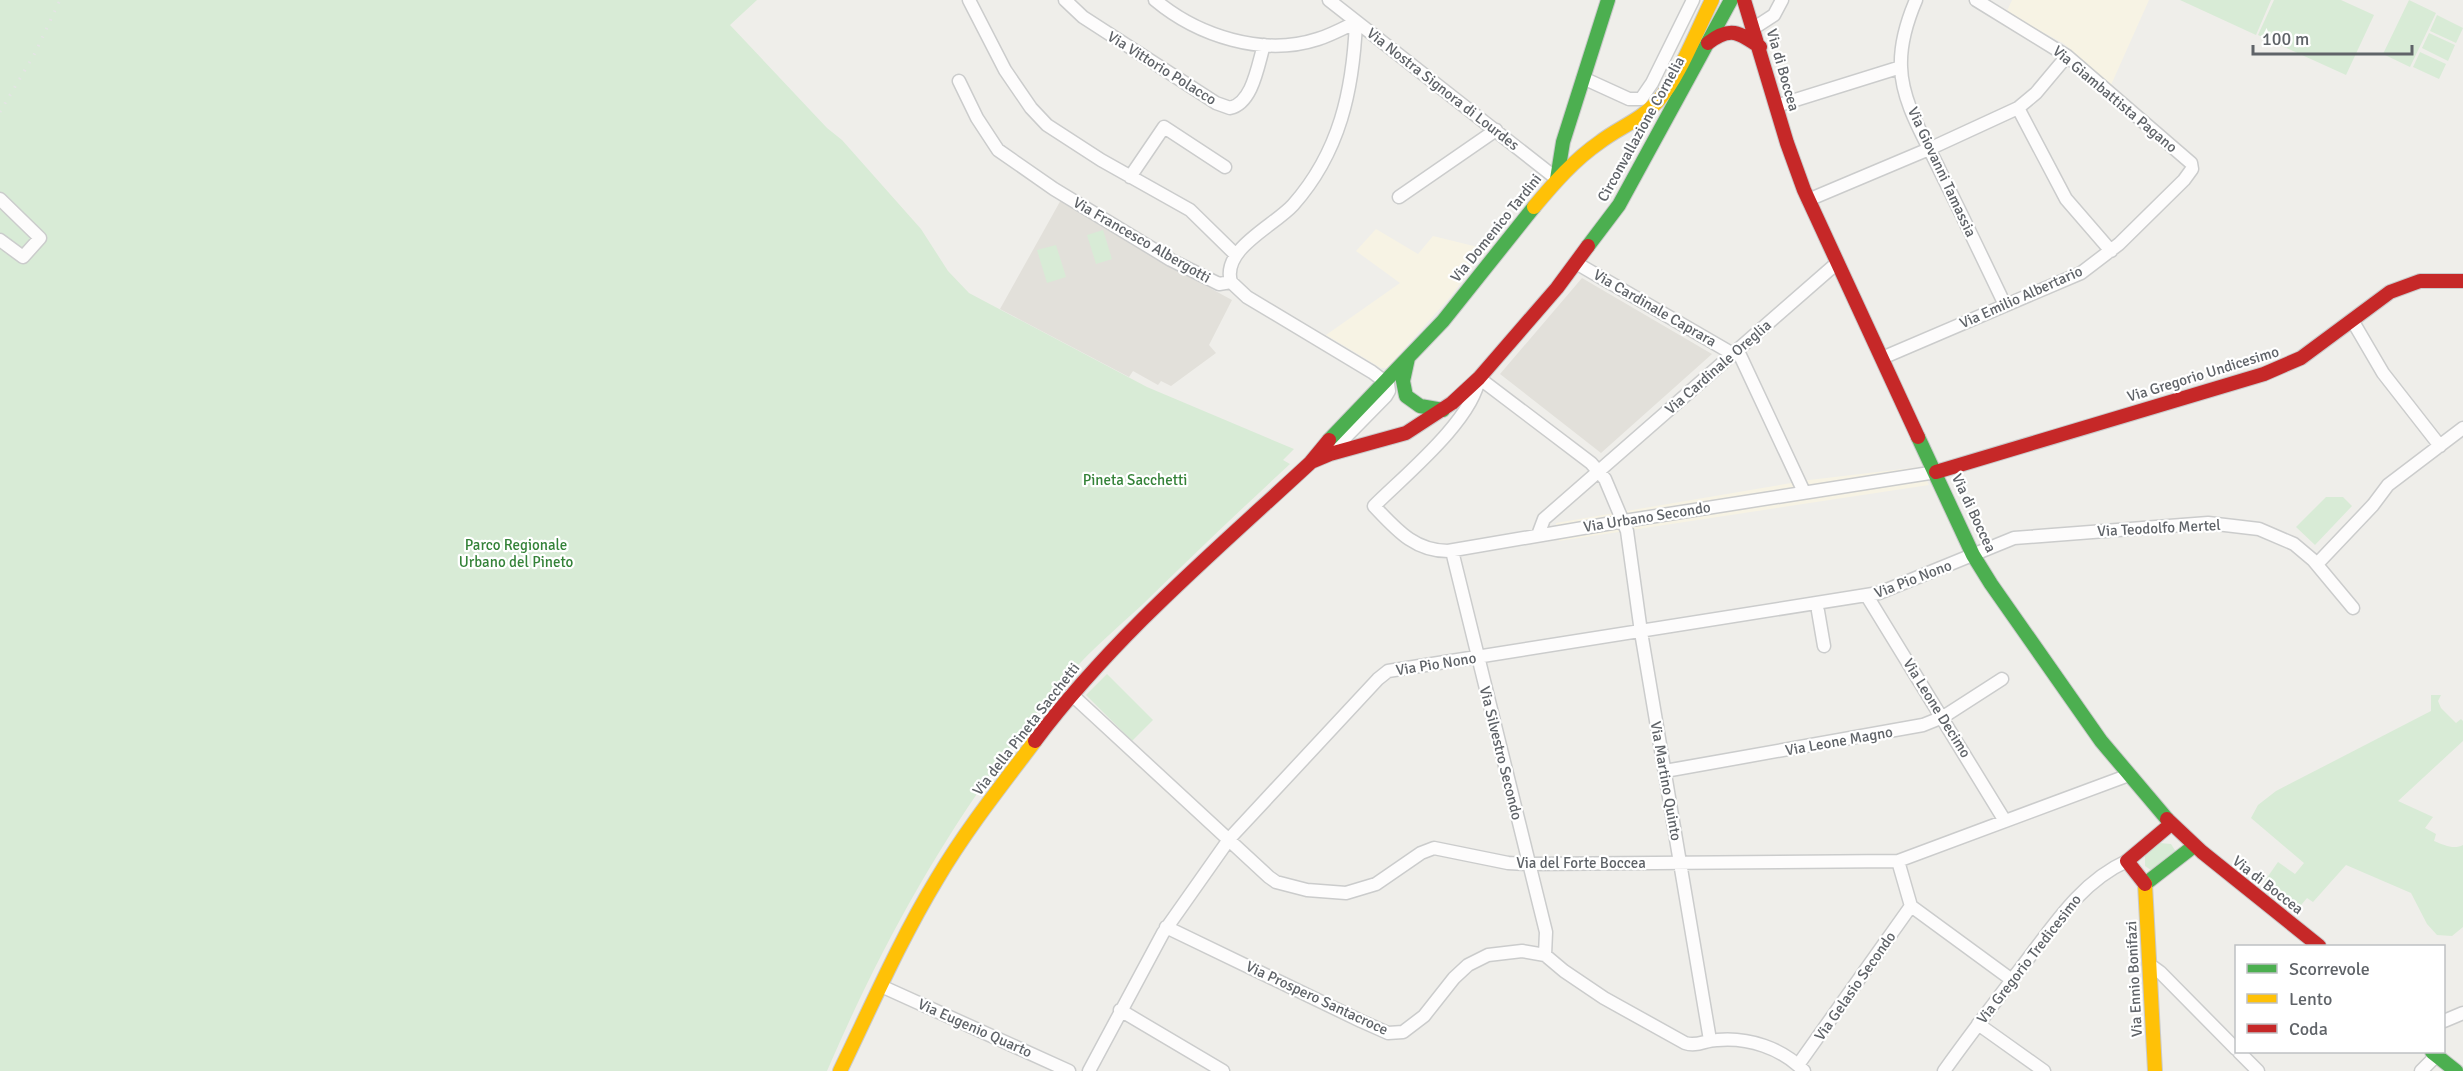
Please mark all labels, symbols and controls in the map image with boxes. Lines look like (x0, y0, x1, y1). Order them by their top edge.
scale bar (2253, 18, 2412, 56)
street label: Via Nostra Signora di Lourdes (1363, 24, 1523, 154)
street label: Via Vittorio Polacco (1104, 27, 1220, 109)
street label: Via di Boccea (1763, 27, 1803, 113)
text: 100 m (2262, 28, 2309, 50)
street label: Via Giambattista Pagano (2049, 42, 2181, 156)
street label: Circonvallazione Cornelia (1594, 53, 1688, 205)
street label: Via Giovanni Tamassia (1904, 104, 1980, 240)
street label: Via Domenico Tardini (1447, 170, 1545, 286)
street label: Via Francesco Albergotti (1070, 193, 1214, 287)
street label: Via Emilio Albertario (1957, 262, 2085, 332)
street label: Via Cardinale Caprara (1590, 265, 1720, 351)
street label: Via Cardinale Oreglia (1661, 316, 1775, 418)
street label: Via Gregorio Undicesimo (2125, 342, 2281, 406)
park label: Pineta Sacchetti (1083, 471, 1187, 489)
street label: Via di Boccea (1948, 471, 2000, 555)
street label: Via Urbano Secondo (1582, 498, 1712, 536)
street label: Via Teodolfo Mertel (2097, 516, 2221, 540)
park label: Parco Regionale Urbano del Pineto (459, 536, 574, 571)
street label: Via Pio Nono (1872, 556, 1954, 602)
street label: Via Pio Nono (1394, 649, 1478, 679)
street label: Via Leone Decimo (1899, 655, 1975, 761)
street label: Via della Pineta Sacchetti (969, 659, 1083, 799)
street label: Via Silvestro Secondo (1476, 684, 1526, 822)
street label: Via Martino Quinto (1647, 720, 1685, 842)
street label: Via Leone Magno (1784, 723, 1894, 759)
street label: Via di Boccea (2229, 852, 2307, 918)
street label: Via del Forte Boccea (1516, 854, 1646, 872)
street label: Via Gregorio Tredicesimo (1973, 891, 2085, 1027)
street label: Via Ennio Bonifazi (2122, 921, 2146, 1037)
street label: Via Gelasio Secondo (1811, 928, 1900, 1044)
legend (2235, 945, 2445, 1053)
street label: Via Prospero Santacroce (1243, 957, 1391, 1039)
text: Scorrevole (2289, 958, 2370, 980)
text: Lento (2289, 988, 2332, 1010)
street label: Via Eugenio Quarto (915, 995, 1035, 1061)
text: Coda (2289, 1018, 2328, 1040)

